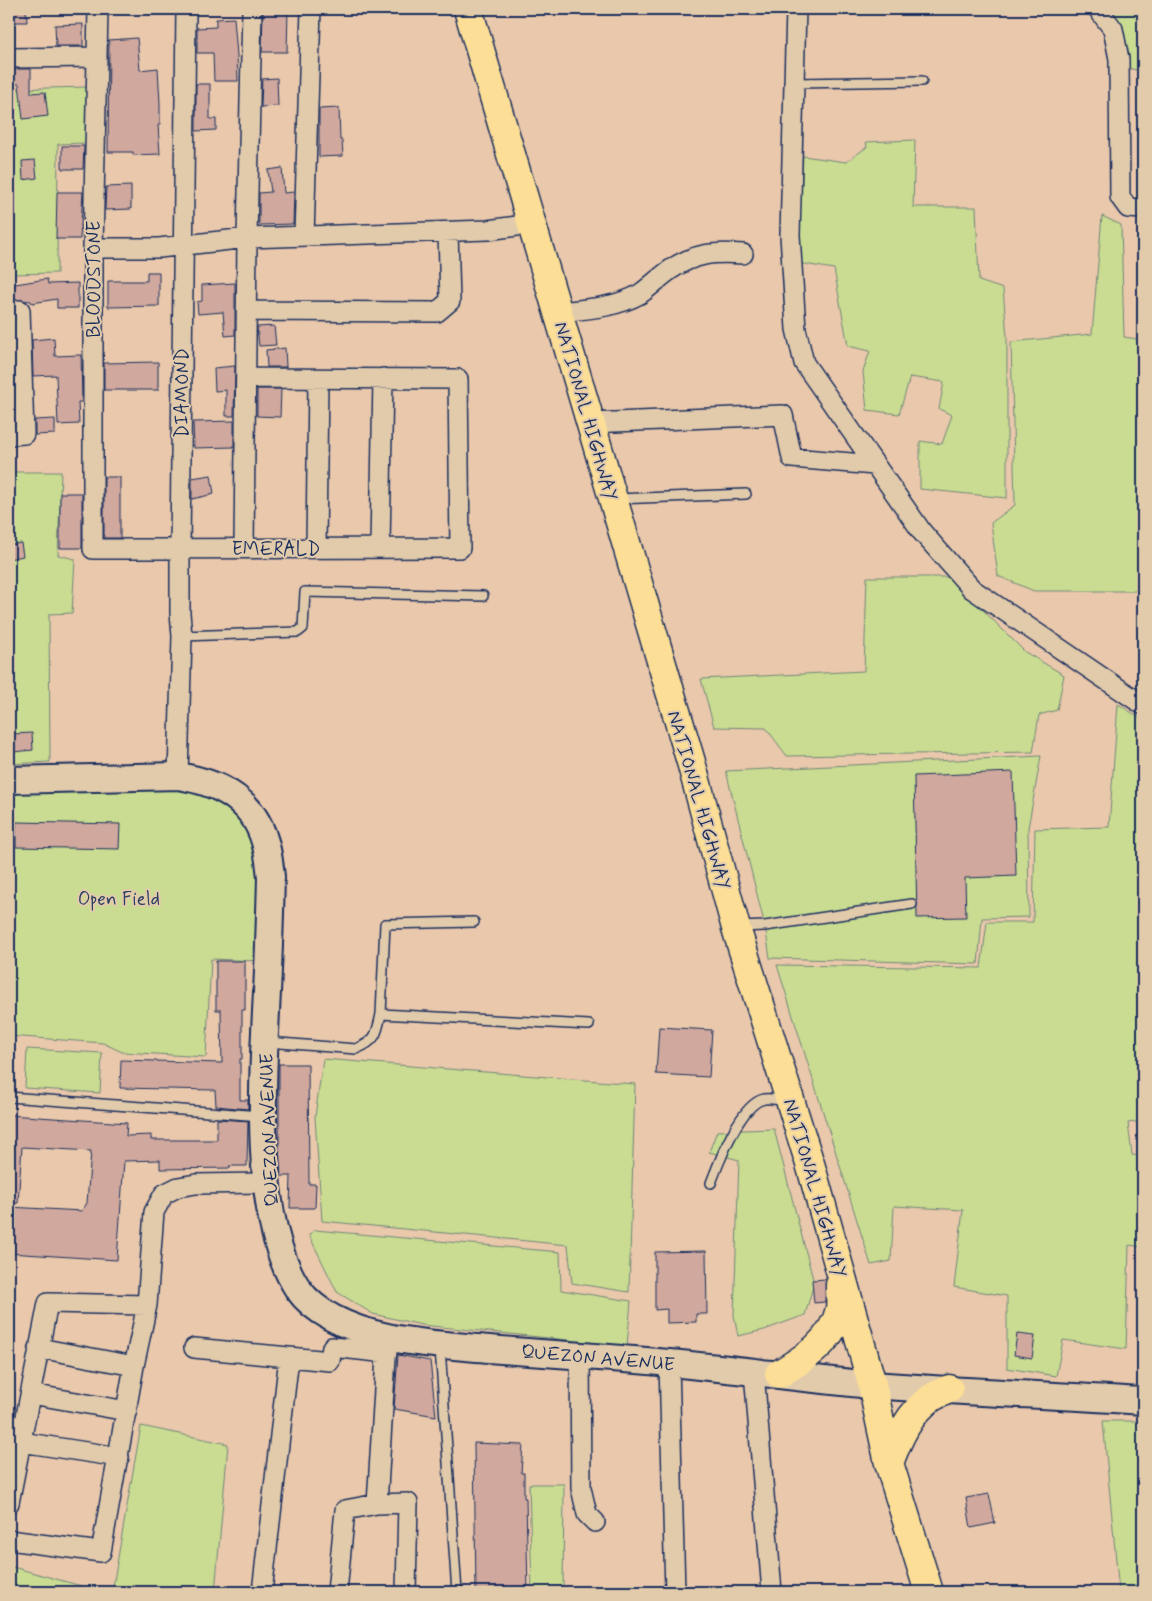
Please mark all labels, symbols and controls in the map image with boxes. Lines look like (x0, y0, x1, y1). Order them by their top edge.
street label: BLOODSTONE (82, 220, 107, 338)
street label: NATIONAL HIGHWAY (548, 319, 623, 504)
street label: DIAMOND (170, 348, 195, 438)
street label: EMERALD (232, 537, 320, 562)
street label: NATIONAL HIGHWAY (661, 708, 736, 893)
park label: Open Field (78, 887, 160, 912)
street label: QUEZON AVENUE (254, 1053, 285, 1207)
street label: NATIONAL HIGHWAY (777, 1096, 852, 1281)
street label: QUEZON AVENUE (520, 1339, 676, 1378)

